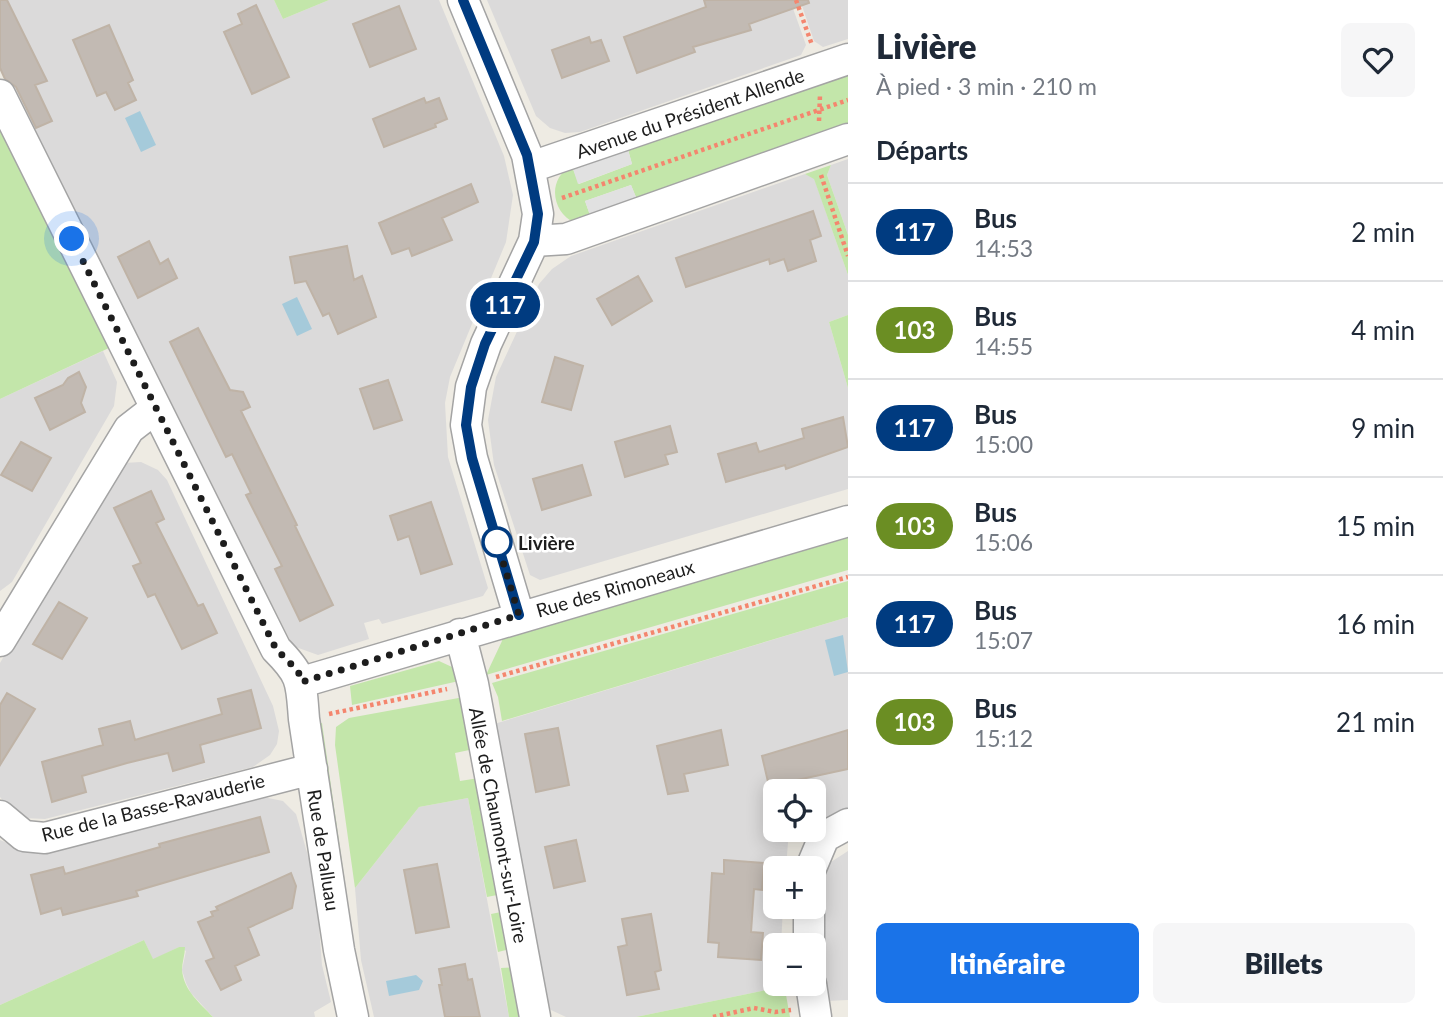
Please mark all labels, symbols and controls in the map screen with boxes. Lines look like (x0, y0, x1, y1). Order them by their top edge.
button: heart (1341, 23, 1415, 97)
text: Livière (876, 26, 977, 66)
street label: Avenue du Président Allende (573, 63, 807, 163)
text: À pied · 3 min · 210 m (876, 72, 1097, 100)
text: Départs (876, 134, 968, 166)
text: Bus (974, 202, 1017, 234)
text: 2 min (1351, 216, 1415, 248)
text: 117 (894, 217, 935, 246)
your location (54, 221, 89, 256)
text: 14:53 (974, 234, 1033, 262)
line badge: 117 (465, 282, 545, 328)
text: 117 (484, 290, 526, 319)
text: Bus (974, 300, 1017, 332)
text: 4 min (1351, 314, 1415, 346)
text: 103 (894, 315, 935, 344)
text: 14:55 (974, 332, 1033, 360)
text: Bus (974, 398, 1017, 430)
text: 9 min (1351, 412, 1415, 444)
text: 117 (894, 413, 935, 442)
text: 15:00 (974, 430, 1033, 458)
text: Bus (974, 496, 1017, 528)
text: 15 min (1336, 510, 1415, 542)
text: 103 (894, 511, 935, 540)
marker: Livière (482, 527, 512, 557)
text: 15:06 (974, 528, 1033, 556)
place label: Livière (518, 531, 575, 554)
street label: Rue des Rimoneaux (533, 554, 697, 622)
text: Bus (974, 594, 1017, 626)
text: 16 min (1336, 608, 1415, 640)
text: 117 (894, 609, 935, 638)
text: 15:07 (974, 626, 1033, 654)
text: Bus (974, 692, 1017, 724)
street label: Allée de Chaumont-sur-Loire (465, 705, 533, 945)
text: 21 min (1336, 706, 1415, 738)
text: 103 (894, 707, 935, 736)
text: 15:12 (974, 724, 1033, 752)
street label: Rue de la Basse-Ravauderie (39, 768, 267, 846)
map controls (763, 779, 826, 996)
button: locate (763, 779, 826, 842)
street label: Rue de Palluau (303, 788, 345, 912)
button: + (763, 856, 826, 919)
button: Itinéraire (876, 923, 1139, 1003)
button: Billets (1153, 923, 1415, 1003)
button: − (763, 933, 826, 996)

